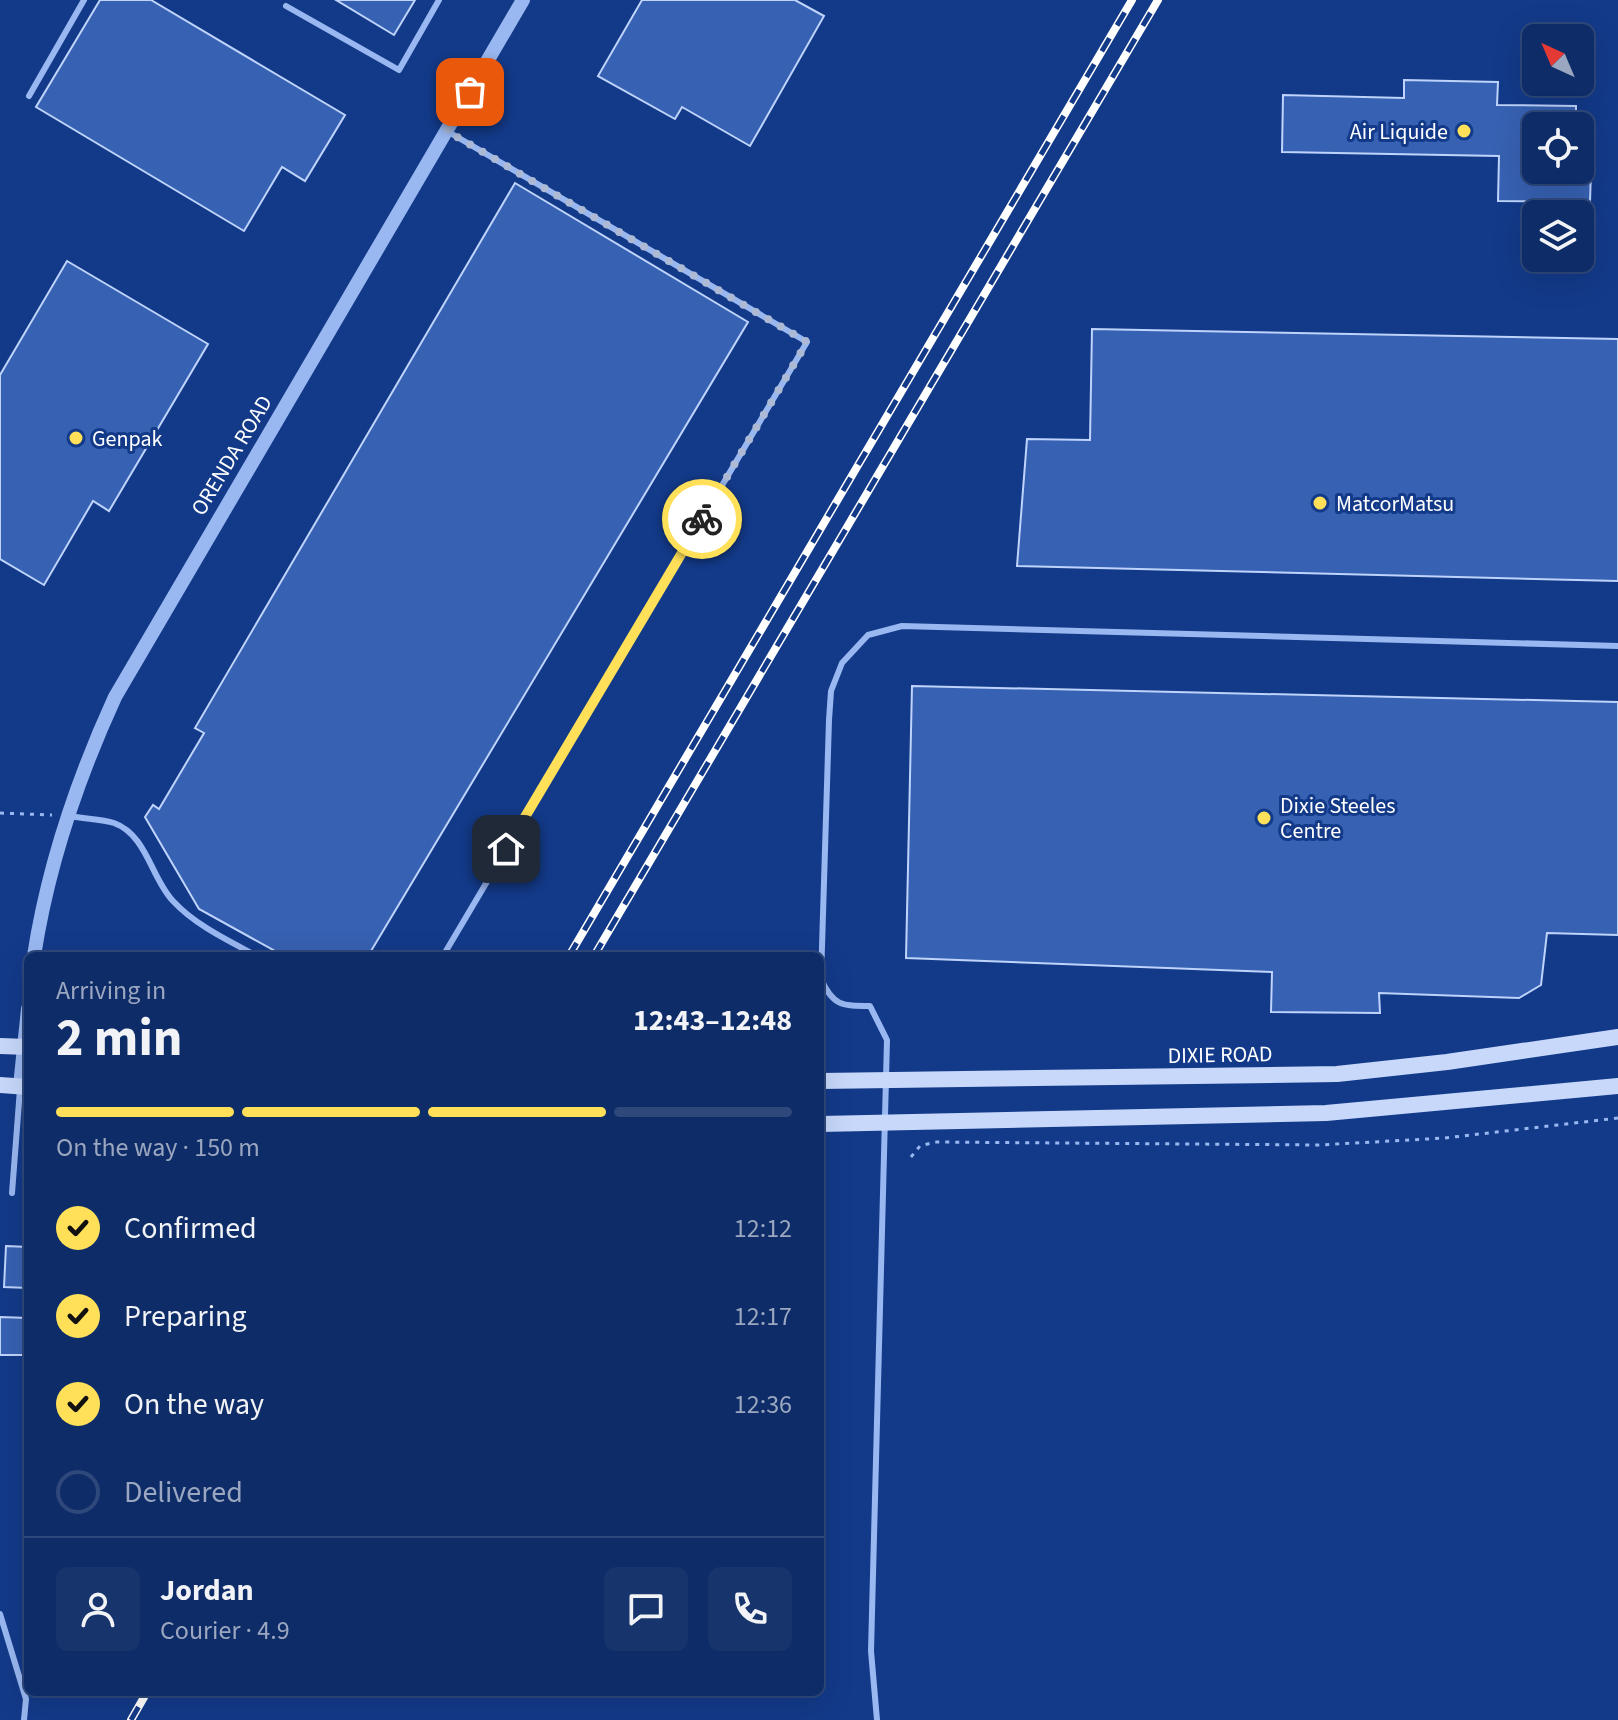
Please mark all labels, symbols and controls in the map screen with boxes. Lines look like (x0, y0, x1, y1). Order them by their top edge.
north arrow (1522, 24, 1594, 96)
map controls (1522, 24, 1594, 272)
pin (436, 58, 504, 126)
icon: bag (448, 70, 492, 114)
button: locate (1522, 112, 1594, 184)
place label: Air Liquide (1350, 116, 1448, 148)
marker: Air Liquide (1455, 122, 1473, 140)
button: layers (1522, 200, 1594, 272)
street label: ORENDA ROAD (183, 389, 280, 522)
place label: Genpak (92, 423, 163, 455)
marker: Genpak (67, 429, 85, 447)
courier (662, 479, 742, 559)
place label: MatcorMatsu (1336, 488, 1454, 520)
marker: MatcorMatsu (1311, 494, 1329, 512)
icon: bike (680, 497, 724, 541)
place label: Dixie Steeles Centre (1280, 790, 1395, 847)
marker: Dixie Steeles Centre (1255, 809, 1273, 827)
pin (472, 815, 540, 883)
icon: home (484, 827, 528, 871)
text: Arriving in (56, 972, 166, 1009)
text: 12:43–12:48 (633, 999, 792, 1042)
text: 2 min (56, 1002, 183, 1076)
street label: DIXIE ROAD (1167, 1038, 1273, 1072)
text: On the way · 150 m (56, 1129, 260, 1166)
icon: check (56, 1206, 100, 1250)
text: Confirmed (124, 1207, 257, 1250)
text: 12:12 (734, 1210, 792, 1247)
icon: check (56, 1294, 100, 1338)
text: Preparing (124, 1295, 247, 1338)
text: 12:17 (734, 1298, 792, 1335)
icon: check (56, 1382, 100, 1426)
text: On the way (124, 1383, 264, 1426)
text: 12:36 (734, 1386, 792, 1423)
text: Delivered (124, 1471, 243, 1514)
button: person (56, 1567, 140, 1651)
button: chat (604, 1567, 688, 1651)
button: phone (708, 1567, 792, 1651)
text: Jordan (160, 1569, 254, 1612)
text: Courier · 4.9 (160, 1612, 290, 1649)

